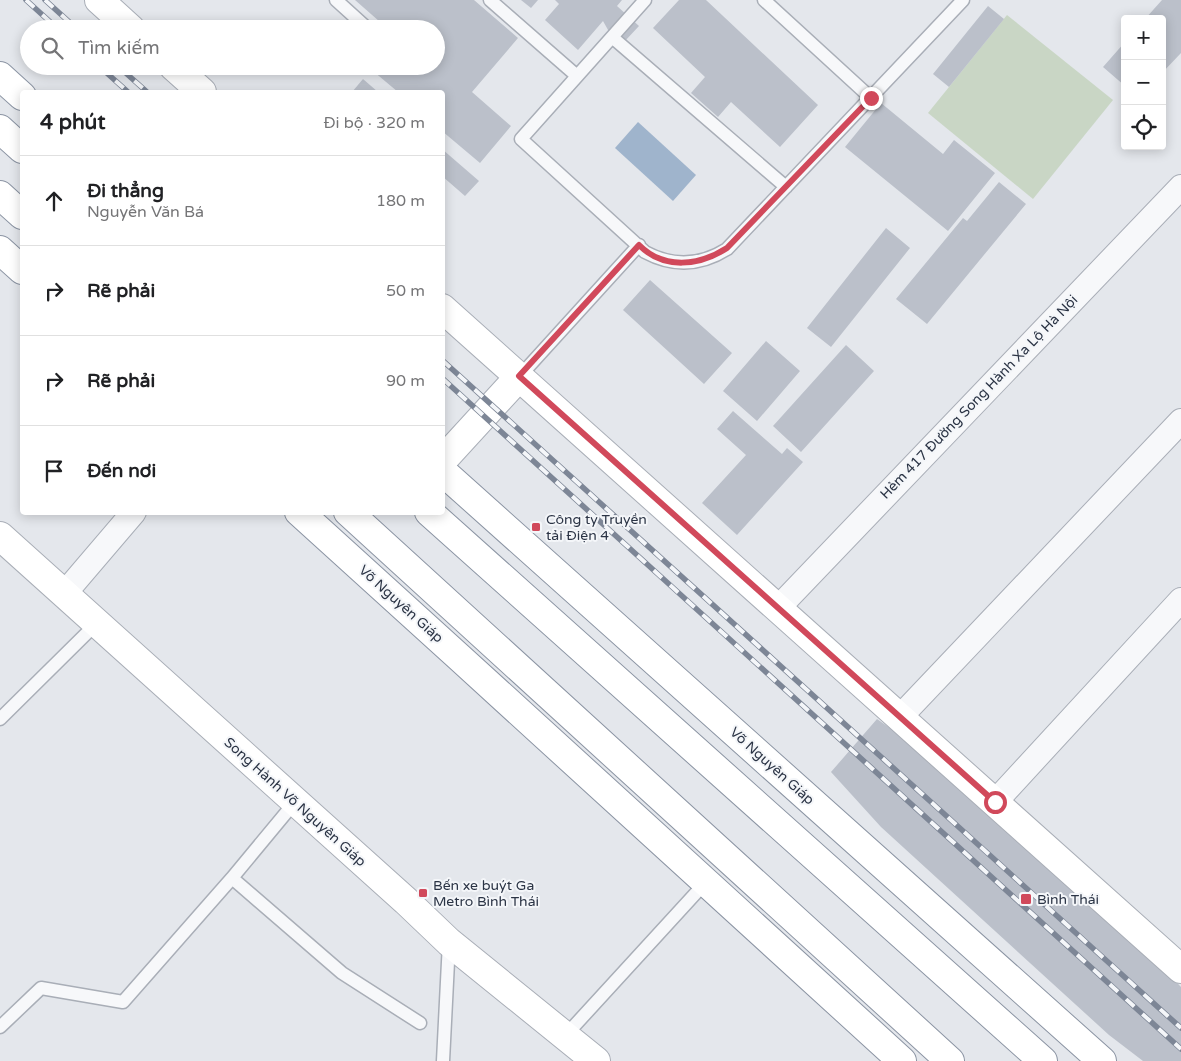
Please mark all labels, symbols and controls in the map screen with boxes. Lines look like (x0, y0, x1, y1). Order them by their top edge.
map controls (1121, 15, 1166, 150)
button: + (1121, 15, 1166, 60)
search box (20, 20, 445, 75)
icon: search (38, 34, 66, 62)
text: Tìm kiếm (78, 37, 160, 59)
button: − (1121, 60, 1166, 105)
route end (860, 87, 883, 110)
button: locate (1121, 105, 1166, 150)
text: 4 phút (40, 110, 105, 135)
text: Đi bộ · 320 m (324, 113, 425, 133)
text: Đi thẳng (87, 180, 164, 202)
icon: ahead (40, 187, 68, 215)
text: 180 m (376, 191, 425, 211)
text: Nguyễn Văn Bá (87, 202, 204, 222)
icon: right (40, 277, 68, 305)
text: Rẽ phải (87, 280, 155, 302)
text: 50 m (386, 281, 425, 301)
street label: Hẻm 417 Đường Song Hành Xa Lộ Hà Nội (877, 292, 1081, 502)
icon: right (40, 367, 68, 395)
text: Rẽ phải (87, 370, 155, 392)
text: 90 m (386, 371, 425, 391)
icon: arrive (40, 457, 68, 485)
text: Đến nơi (87, 460, 156, 482)
place label: Công ty Truyền tải Điện 4 (546, 511, 647, 544)
marker: Công ty Truyền tải Điện 4 (530, 521, 542, 533)
street label: Võ Nguyên Giáp (355, 562, 447, 646)
street label: Võ Nguyên Giáp (726, 724, 818, 808)
street label: Song Hành Võ Nguyên Giáp (221, 734, 370, 870)
route start (984, 791, 1007, 814)
place label: Bến xe buýt Ga Metro Bình Thái (433, 877, 539, 910)
marker: Bến xe buýt Ga Metro Bình Thái (417, 887, 429, 899)
place label: Bình Thái (1037, 891, 1099, 908)
marker: Bình Thái (1019, 892, 1033, 906)

